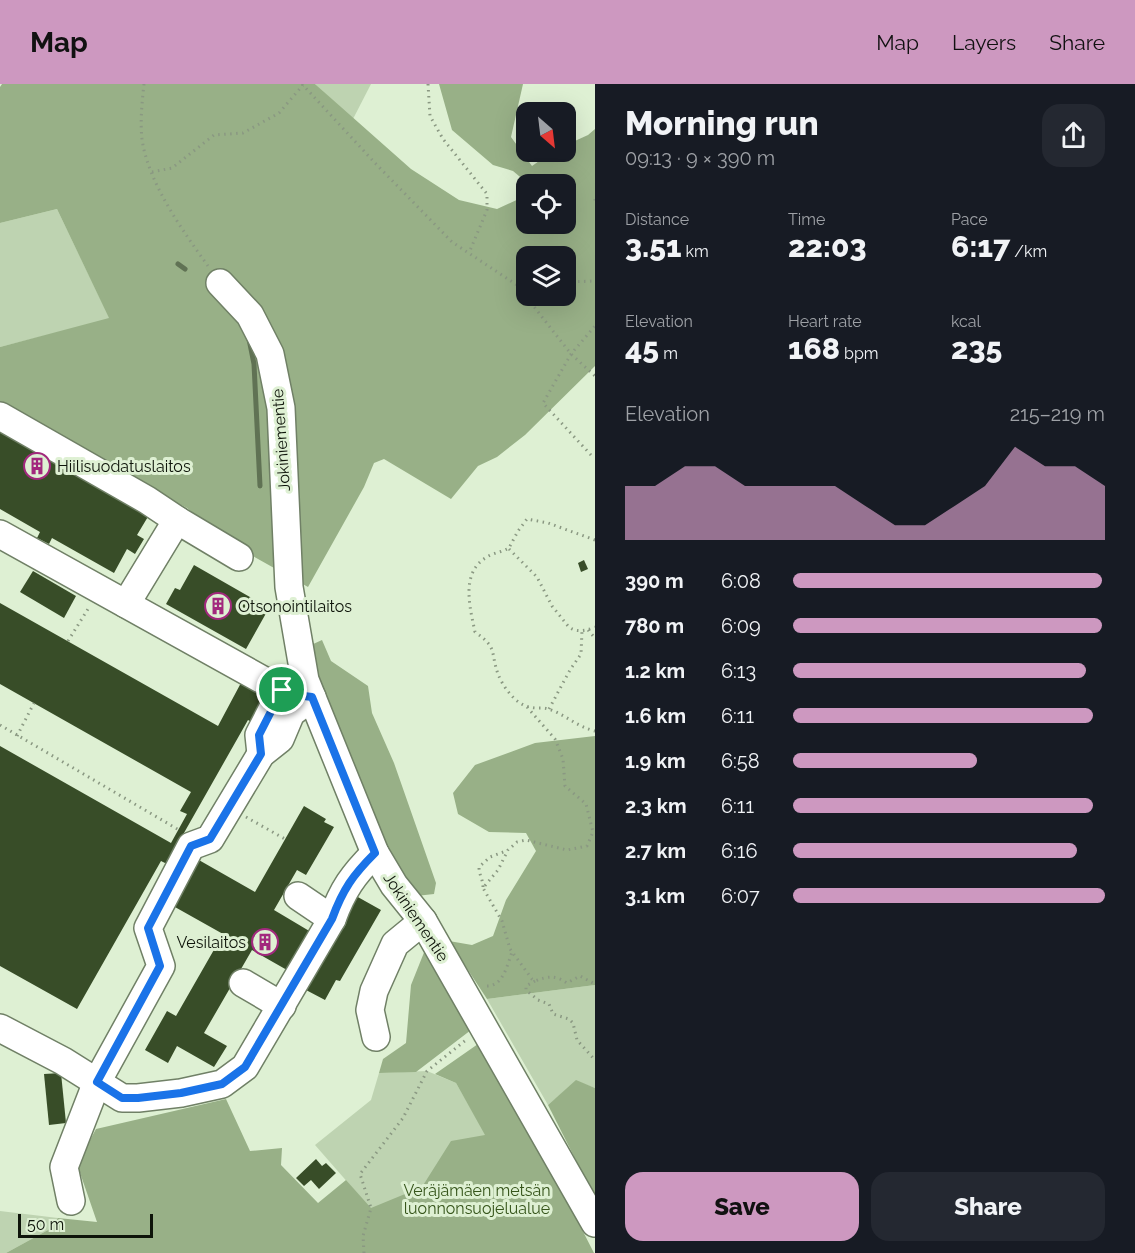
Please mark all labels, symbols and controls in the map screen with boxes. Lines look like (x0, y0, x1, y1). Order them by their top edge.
text: Map (30, 26, 88, 59)
text: Map (876, 30, 919, 55)
text: Layers (952, 30, 1016, 55)
text: Share (1049, 30, 1105, 55)
north arrow (516, 102, 576, 162)
map controls (516, 102, 576, 306)
text: Morning run (625, 104, 819, 143)
button: share (1042, 104, 1105, 167)
text: 09:13 · 9 × 390 m (625, 146, 775, 170)
button: locate (516, 174, 576, 234)
text: Distance (625, 210, 689, 229)
text: Time (788, 210, 825, 229)
text: Pace (951, 210, 988, 229)
text: 3.51 (625, 229, 682, 264)
text: 22:03 (788, 229, 867, 264)
text: 6:17 (951, 229, 1010, 264)
text: km (682, 242, 709, 261)
text: /km (1010, 242, 1047, 261)
button: layers (516, 246, 576, 306)
text: Elevation (625, 312, 693, 331)
text: Heart rate (788, 312, 862, 331)
text: kcal (951, 312, 981, 331)
text: 45 (625, 331, 659, 366)
text: 168 (788, 331, 840, 366)
text: 235 (951, 331, 1002, 366)
text: m (659, 344, 678, 363)
text: bpm (840, 344, 879, 363)
street label: Jokiniementie (268, 388, 294, 492)
text: Elevation (625, 402, 710, 426)
text: 215–219 m (1010, 402, 1105, 426)
building icon: Hiilisuodatuslaitos (22, 451, 52, 481)
place label: Hiilisuodatuslaitos (57, 457, 191, 476)
text: 390 m (625, 569, 684, 593)
text: 6:08 (721, 569, 761, 593)
building icon: Otsonointilaitos (203, 591, 233, 621)
place label: Otsonointilaitos (238, 597, 352, 616)
text: 780 m (625, 614, 684, 638)
text: 6:09 (721, 614, 761, 638)
text: 1.2 km (625, 659, 685, 683)
text: 6:13 (721, 659, 756, 683)
pin (256, 664, 307, 715)
icon: arrive (265, 673, 298, 706)
text: 1.6 km (625, 704, 686, 728)
text: 6:11 (721, 704, 754, 728)
text: 1.9 km (625, 749, 686, 773)
text: 6:58 (721, 749, 760, 773)
text: 2.3 km (625, 794, 687, 818)
text: 6:11 (721, 794, 754, 818)
text: 2.7 km (625, 839, 686, 863)
text: 6:16 (721, 839, 757, 863)
street label: Jokiniementie (379, 869, 453, 965)
text: 3.1 km (625, 884, 685, 908)
text: 6:07 (721, 884, 760, 908)
building icon: Vesilaitos (250, 927, 280, 957)
place label: Vesilaitos (177, 933, 246, 952)
button: Save (625, 1172, 859, 1241)
button: Share (871, 1172, 1105, 1241)
park label: Veräjämäen metsän luonnonsuojelualue (403, 1181, 551, 1218)
scale bar (18, 1211, 153, 1238)
text: 50 m (27, 1215, 64, 1234)

